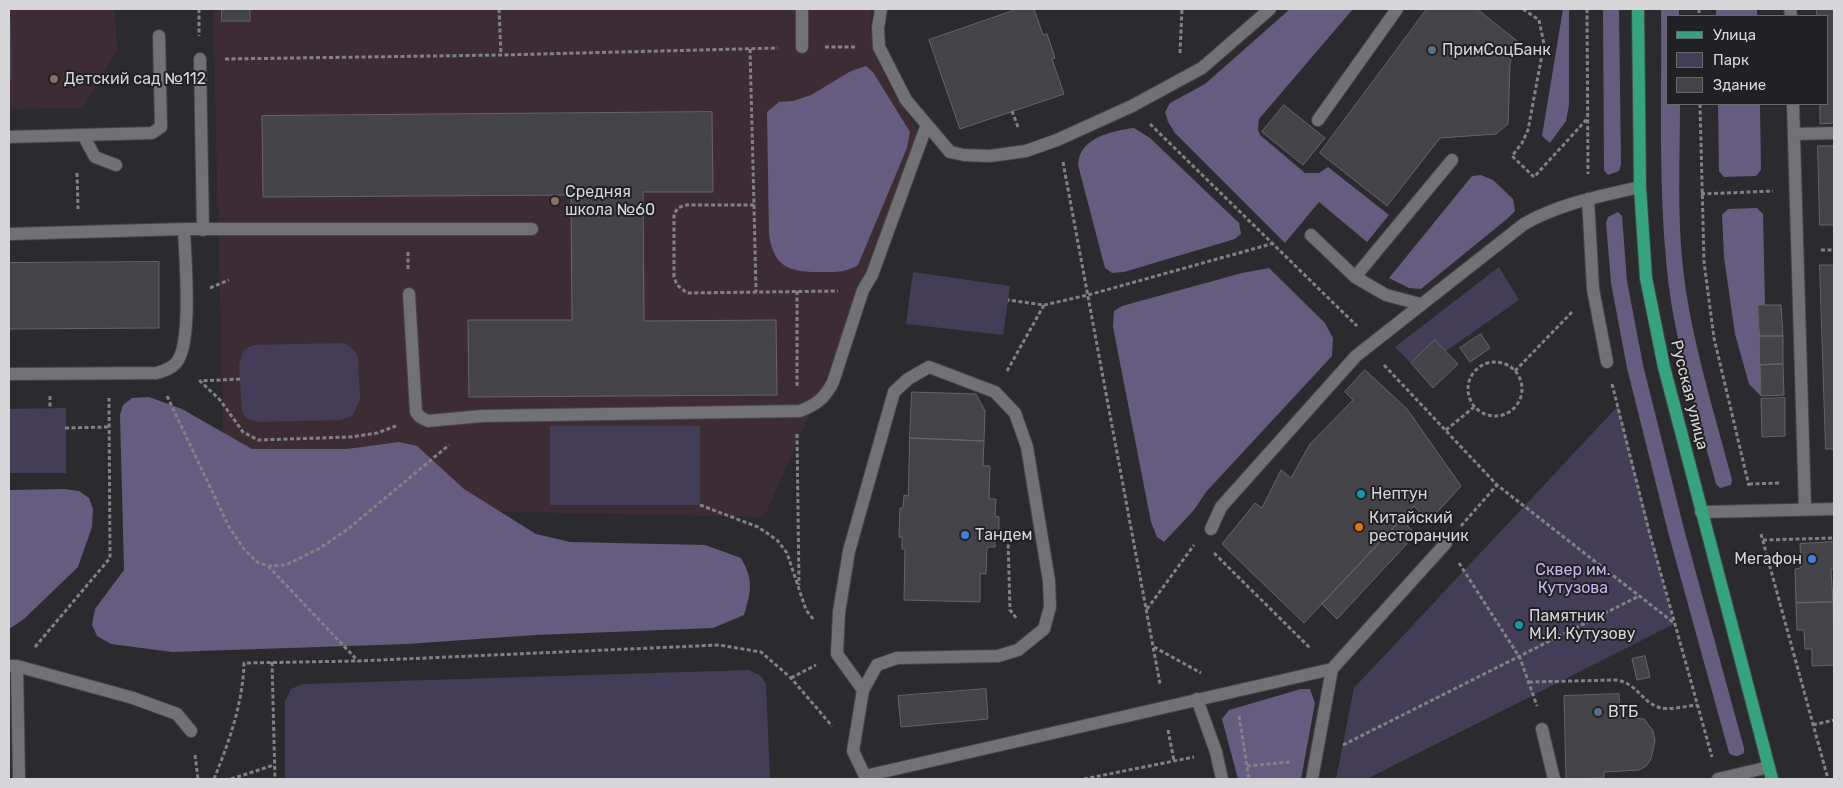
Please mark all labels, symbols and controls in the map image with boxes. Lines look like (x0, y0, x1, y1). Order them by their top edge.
legend (1666, 15, 1828, 105)
text: Улица (1713, 26, 1756, 44)
place label: ПримСоцБанк (1442, 40, 1551, 60)
marker: ПримСоцБанк (1426, 44, 1438, 56)
text: Парк (1713, 51, 1749, 69)
place label: Детский сад №112 (64, 69, 206, 89)
marker: Детский сад №112 (48, 73, 60, 85)
text: Здание (1713, 76, 1766, 94)
place label: Средняя школа №60 (565, 182, 655, 220)
marker: Средняя школа №60 (549, 195, 561, 207)
street label: Русская улица (1666, 338, 1712, 452)
place label: Нептун (1371, 484, 1428, 504)
marker: Нептун (1355, 488, 1367, 500)
place label: Китайский ресторанчик (1369, 508, 1469, 546)
marker: Китайский ресторанчик (1353, 521, 1365, 533)
place label: Тандем (975, 525, 1032, 545)
marker: Тандем (959, 529, 971, 541)
place label: Мегафон (1734, 549, 1802, 569)
marker: Мегафон (1806, 553, 1818, 565)
park label: Cквер им. Кутузова (1535, 560, 1611, 598)
place label: Памятник М.И. Кутузову (1529, 606, 1635, 644)
marker: Памятник М.И. Кутузову (1513, 619, 1525, 631)
place label: ВТБ (1608, 702, 1638, 722)
marker: ВТБ (1592, 706, 1604, 718)

